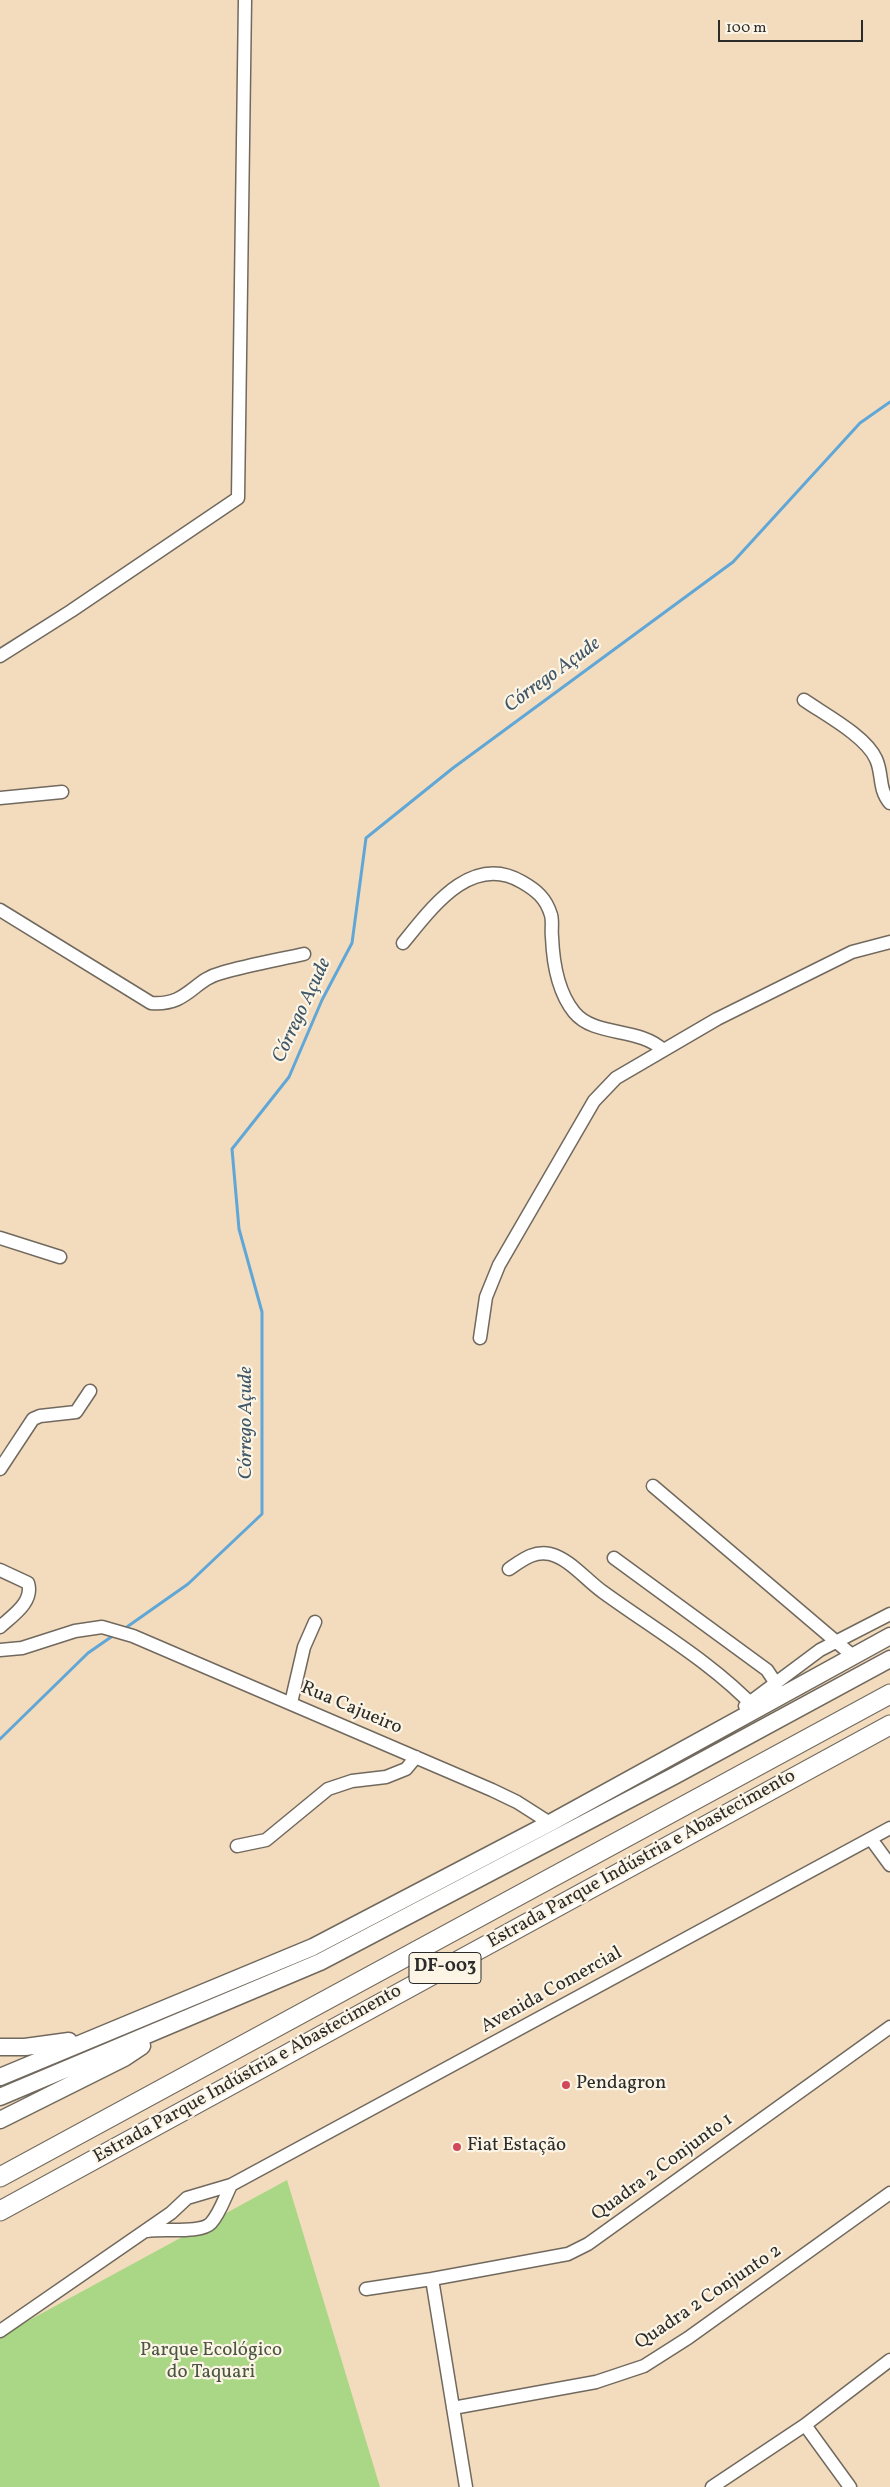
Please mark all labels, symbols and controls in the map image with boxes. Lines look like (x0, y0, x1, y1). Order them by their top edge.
scale bar (720, 10, 865, 42)
text: 100 m (726, 18, 766, 39)
water label: Córrego Açude (500, 633, 606, 719)
water label: Córrego Açude (268, 955, 338, 1067)
water label: Córrego Açude (235, 1367, 259, 1479)
street label: Rua Cajueiro (297, 1677, 405, 1741)
street label: Estrada Parque Indústria e Abastecimento (484, 1765, 800, 1955)
street label: Avenida Comercial (477, 1943, 627, 2039)
road number: DF-003 (409, 1952, 481, 1984)
street label: Estrada Parque Indústria e Abastecimento (90, 1980, 406, 2170)
place label: Pendagron (576, 2074, 666, 2096)
marker: Pendagron (560, 2079, 572, 2091)
street label: Quadra 2 Conjunto 1 (588, 2109, 738, 2227)
place label: Fiat Estação (467, 2136, 566, 2158)
marker: Fiat Estação (451, 2141, 463, 2153)
street label: Quadra 2 Conjunto 2 (631, 2240, 787, 2356)
park label: Parque Ecológico do Taquari (140, 2341, 282, 2385)

